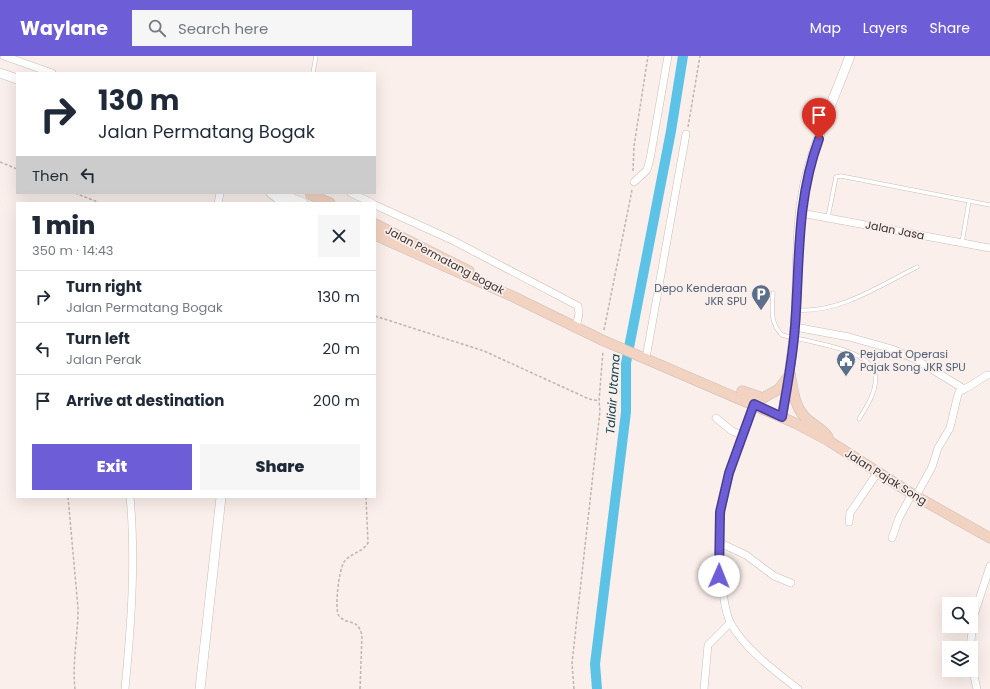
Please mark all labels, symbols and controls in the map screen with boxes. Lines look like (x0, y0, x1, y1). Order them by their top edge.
search box (132, 10, 412, 46)
text: Waylane (20, 15, 108, 42)
icon: search (146, 17, 168, 39)
text: Search here (178, 18, 268, 39)
text: Map (810, 18, 841, 38)
text: Layers (863, 18, 907, 38)
text: Share (929, 18, 970, 38)
text: 130 m (98, 81, 179, 120)
icon: right (32, 88, 84, 140)
pin (802, 98, 836, 139)
icon: arrive (808, 104, 830, 126)
text: Jalan Permatang Bogak (98, 119, 315, 144)
icon: left (77, 164, 99, 186)
text: Then (32, 165, 69, 186)
text: 1 min (32, 209, 95, 242)
button: close (318, 215, 360, 257)
street label: Jalan Jasa (864, 216, 926, 244)
street label: Jalan Permatang Bogak (383, 222, 508, 298)
text: 350 m · 14:43 (32, 241, 113, 260)
text: Turn right (66, 276, 142, 297)
place label: Depo Kenderaan JKR SPU (654, 280, 747, 309)
parking icon: Depo Kenderaan JKR SPU (750, 283, 772, 311)
icon: right (32, 286, 54, 308)
text: 130 m (317, 286, 360, 307)
text: Jalan Permatang Bogak (66, 298, 223, 317)
text: Turn left (66, 328, 130, 349)
icon: left (32, 338, 54, 360)
text: 20 m (322, 338, 360, 359)
place label: Pejabat Operasi Pajak Song JKR SPU (860, 346, 966, 375)
public building icon: Pejabat Operasi Pajak Song JKR SPU (835, 349, 857, 377)
text: Jalan Perak (66, 350, 141, 369)
water label: Taliair Utama (601, 353, 624, 435)
icon: arrive (32, 390, 54, 412)
text: Arrive at destination (66, 390, 224, 411)
text: 200 m (313, 390, 360, 411)
button: Exit (32, 444, 192, 490)
button: Share (200, 444, 360, 490)
street label: Jalan Pajak Song (842, 445, 930, 509)
position arrow (698, 555, 740, 597)
map controls (942, 597, 978, 677)
button: search (942, 597, 978, 633)
button: layers (942, 641, 978, 677)

